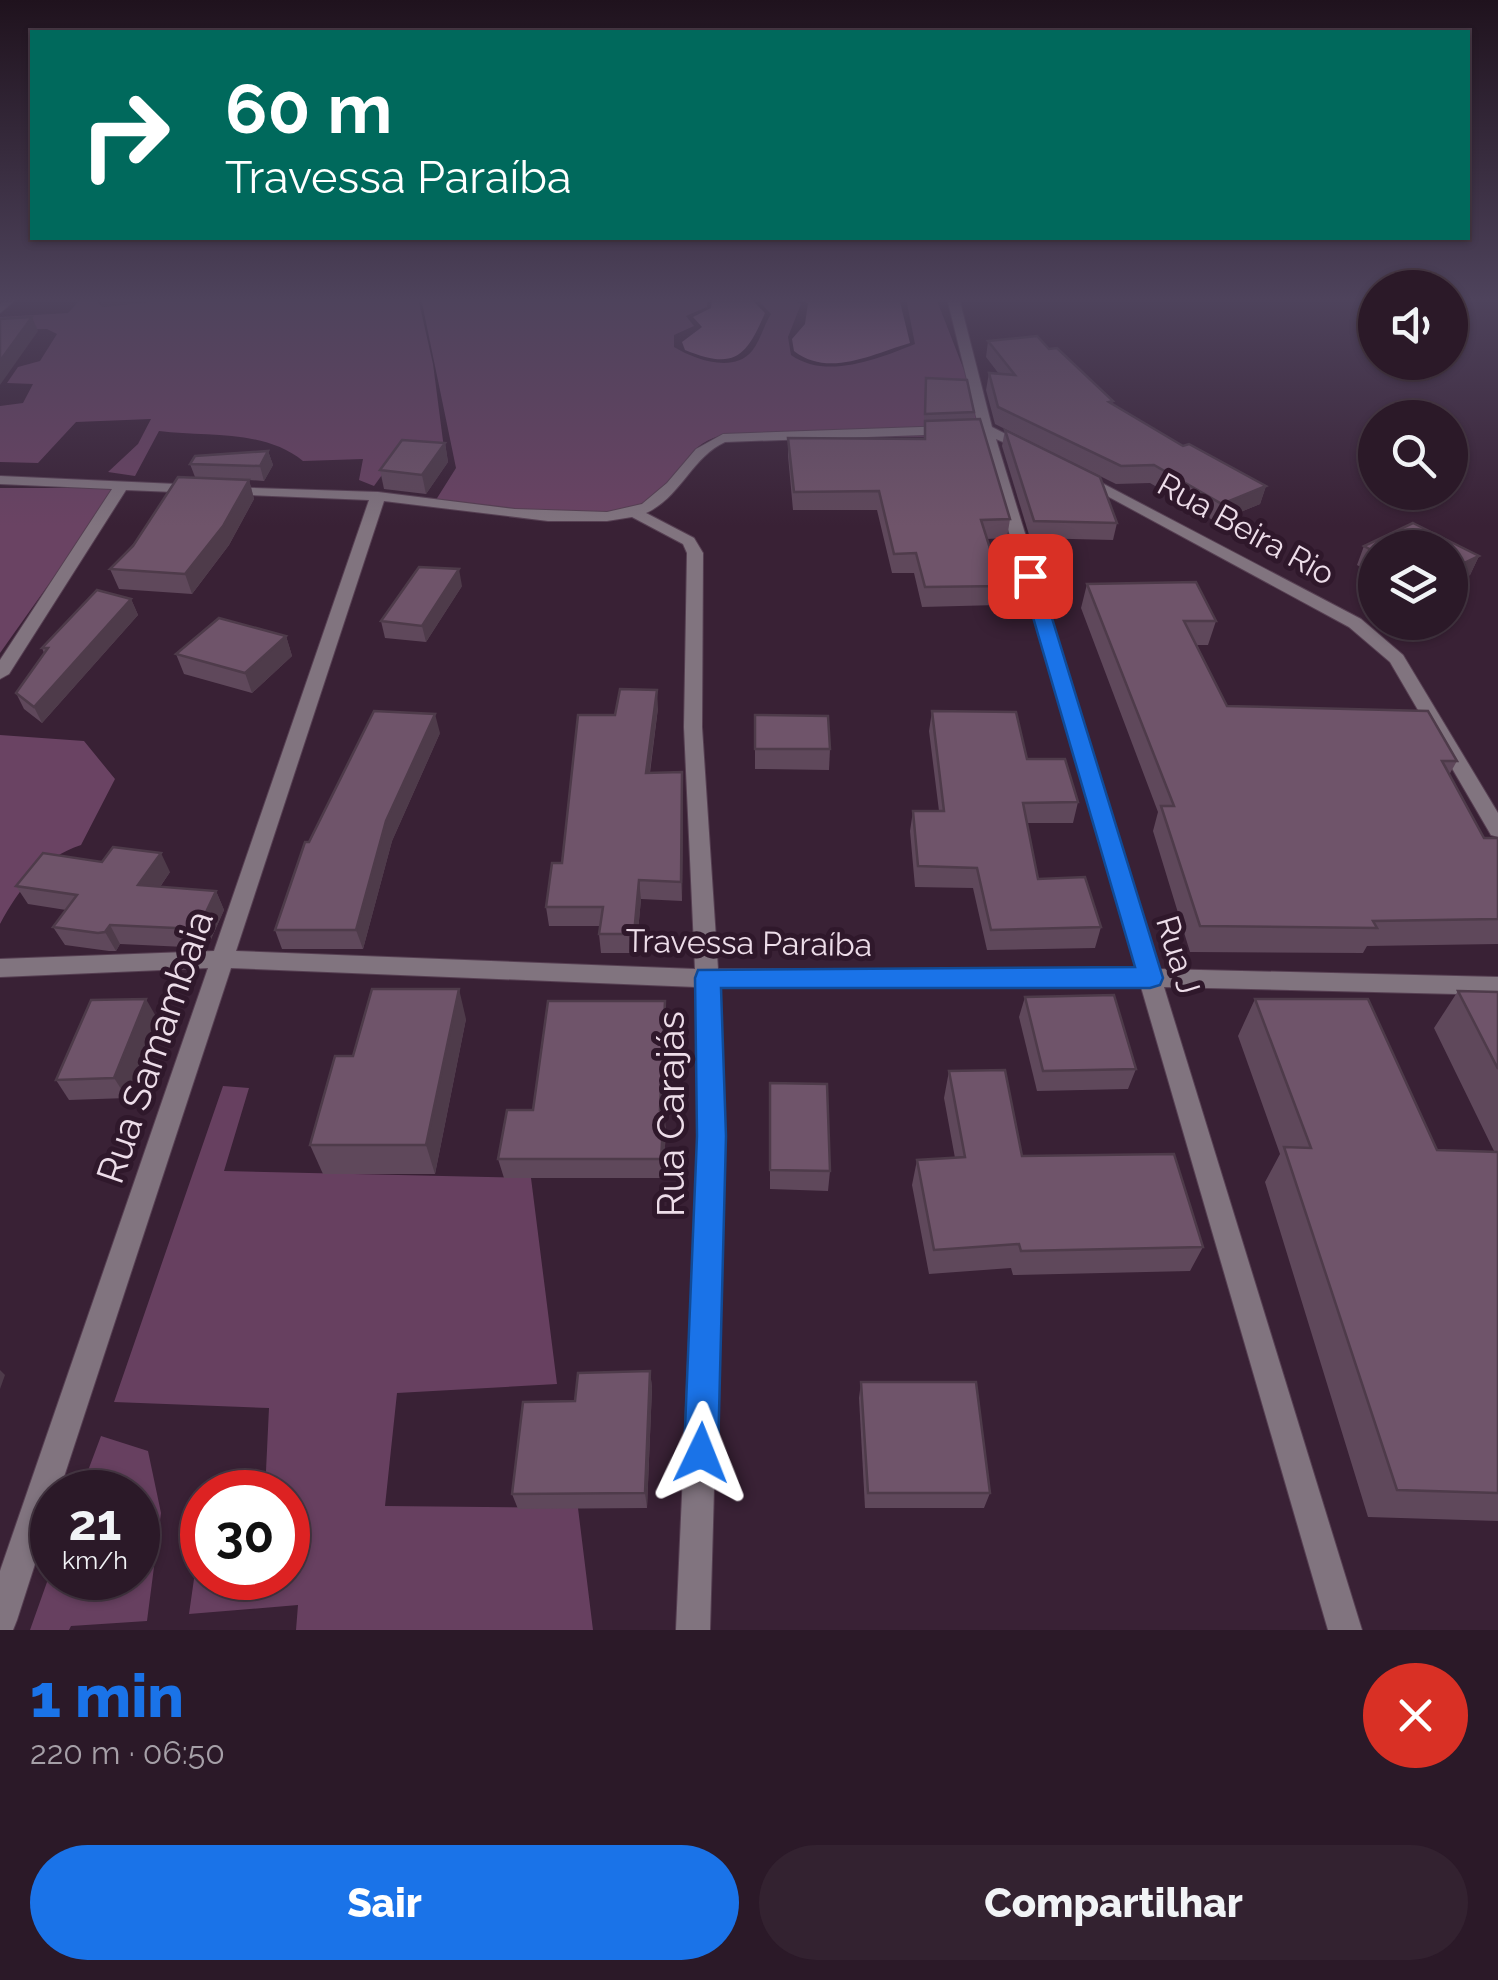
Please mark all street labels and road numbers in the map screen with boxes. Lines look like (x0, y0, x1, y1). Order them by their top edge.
street label: Rua Beira Rio (1152, 465, 1341, 592)
street label: Rua Samambaia (87, 905, 222, 1189)
street label: Rua J (1149, 911, 1208, 998)
street label: Travessa Paraíba (625, 922, 873, 963)
street label: Rua Carajás (648, 1011, 693, 1217)

